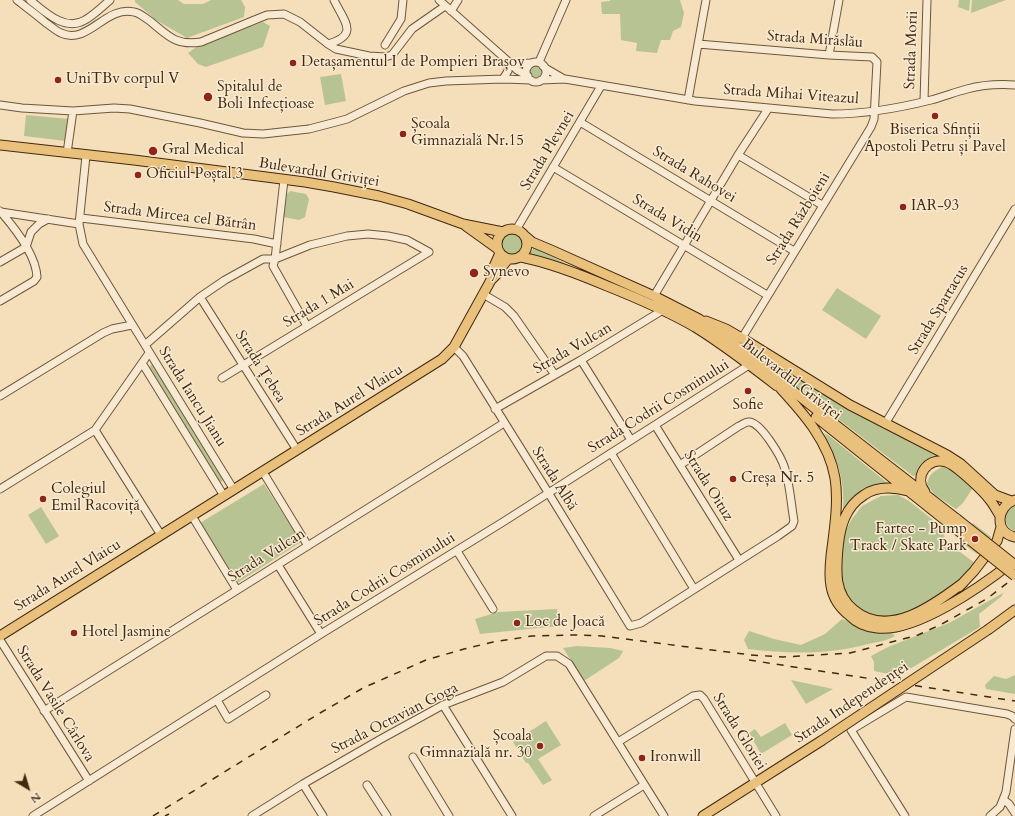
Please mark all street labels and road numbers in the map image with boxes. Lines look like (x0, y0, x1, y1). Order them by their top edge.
street label: Strada Morii (902, 10, 922, 90)
street label: Strada Mirăslău (766, 28, 864, 52)
street label: Strada Mihai Viteazul (723, 81, 859, 109)
street label: Strada Plevnei (517, 108, 579, 194)
street label: Strada Rahovei (649, 143, 739, 207)
street label: Bulevardul Griviței (257, 155, 381, 191)
street label: Strada Războieni (763, 169, 835, 269)
street label: Strada Vidin (629, 191, 705, 247)
street label: Strada Mircea cel Bătrân (102, 199, 258, 235)
street label: Strada Spartacus (905, 262, 973, 358)
street label: Strada 1 Mai (280, 276, 358, 332)
street label: Strada Vulcan (531, 319, 615, 379)
street label: Strada Țebea (231, 328, 289, 406)
street label: Bulevardul Griviței (737, 335, 845, 425)
street label: Strada Iancu Jianu (154, 344, 230, 450)
street label: Strada Codrii Cosminului (585, 356, 733, 458)
street label: Strada Aurel Vlaicu (293, 361, 407, 441)
street label: Strada Albă (527, 444, 581, 514)
street label: Strada Oituz (679, 447, 737, 525)
street label: Strada Vulcan (225, 525, 309, 587)
street label: Strada Codrii Cosminului (311, 529, 459, 631)
street label: Strada Aurel Vlaicu (11, 536, 125, 616)
street label: Strada Vasile Cârlova (12, 643, 98, 765)
street label: Strada Independenței (792, 658, 912, 748)
street label: Strada Octavian Goga (329, 679, 461, 759)
street label: Strada Gloriei (708, 690, 770, 774)

